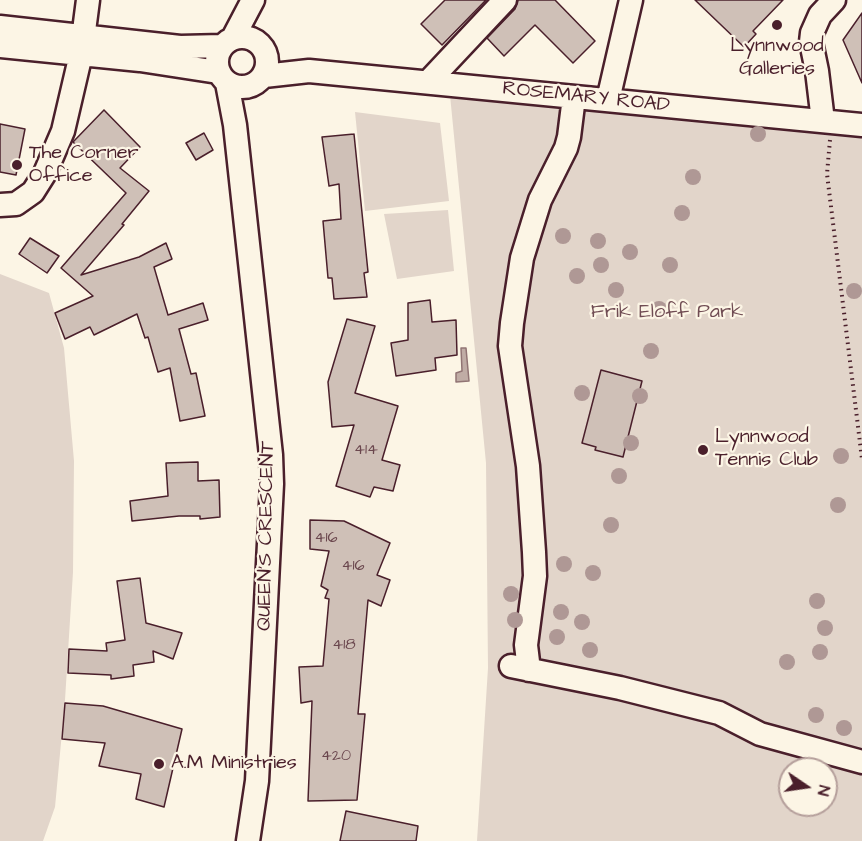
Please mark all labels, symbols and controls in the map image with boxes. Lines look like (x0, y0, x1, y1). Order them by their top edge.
marker: Lynnwood Galleries (770, 18, 784, 32)
place label: Lynnwood Galleries (730, 35, 824, 82)
street label: ROSEMARY ROAD (501, 77, 671, 119)
place label: The Corner Office (29, 142, 138, 189)
marker: The Corner Office (10, 158, 24, 172)
park label: Frik Eloff Park (591, 301, 743, 325)
place label: Lynnwood Tennis Club (715, 426, 818, 473)
street label: QUEEN'S CRESCENT (253, 441, 281, 631)
house number: 414 (354, 441, 378, 461)
marker: Lynnwood Tennis Club (696, 443, 710, 457)
house number: 416 (315, 529, 337, 549)
house number: 416 (342, 557, 364, 577)
house number: 418 (332, 636, 356, 656)
house number: 420 (321, 747, 351, 767)
place label: A.M Ministries (171, 752, 297, 776)
marker: A.M Ministries (152, 757, 166, 771)
north arrow (778, 757, 838, 817)
text: N (812, 783, 835, 798)

